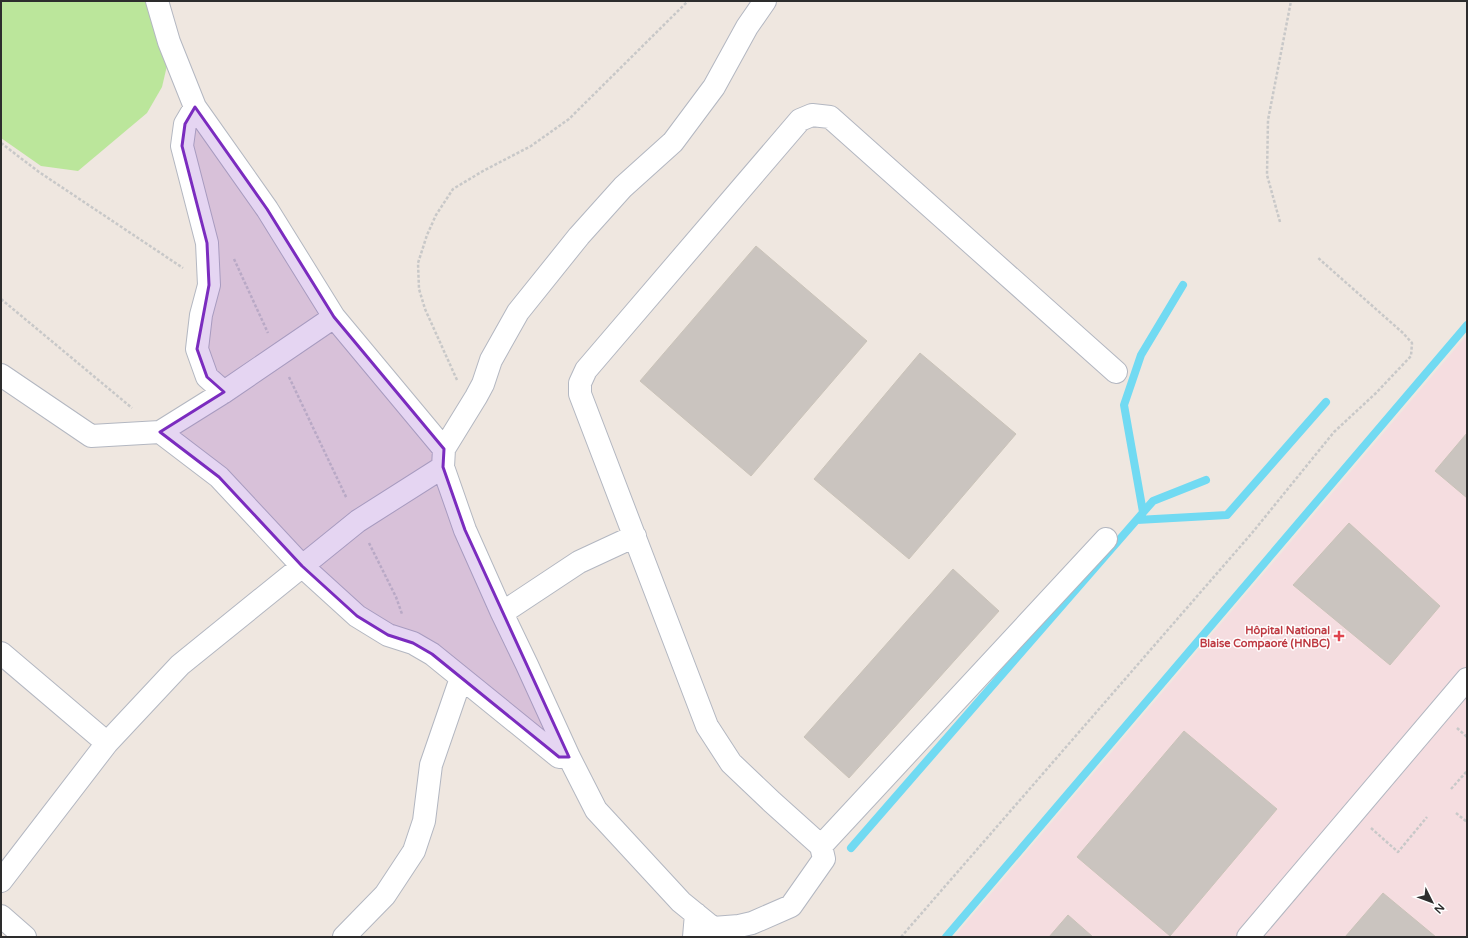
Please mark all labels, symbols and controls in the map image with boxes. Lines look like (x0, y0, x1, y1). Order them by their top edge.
place label: Hôpital National Blaise Compaoré (HNBC) (1200, 624, 1331, 651)
marker: Hôpital National Blaise Compaoré (HNBC) (1333, 630, 1345, 642)
north arrow (1412, 882, 1452, 922)
text: N (1431, 901, 1447, 916)

